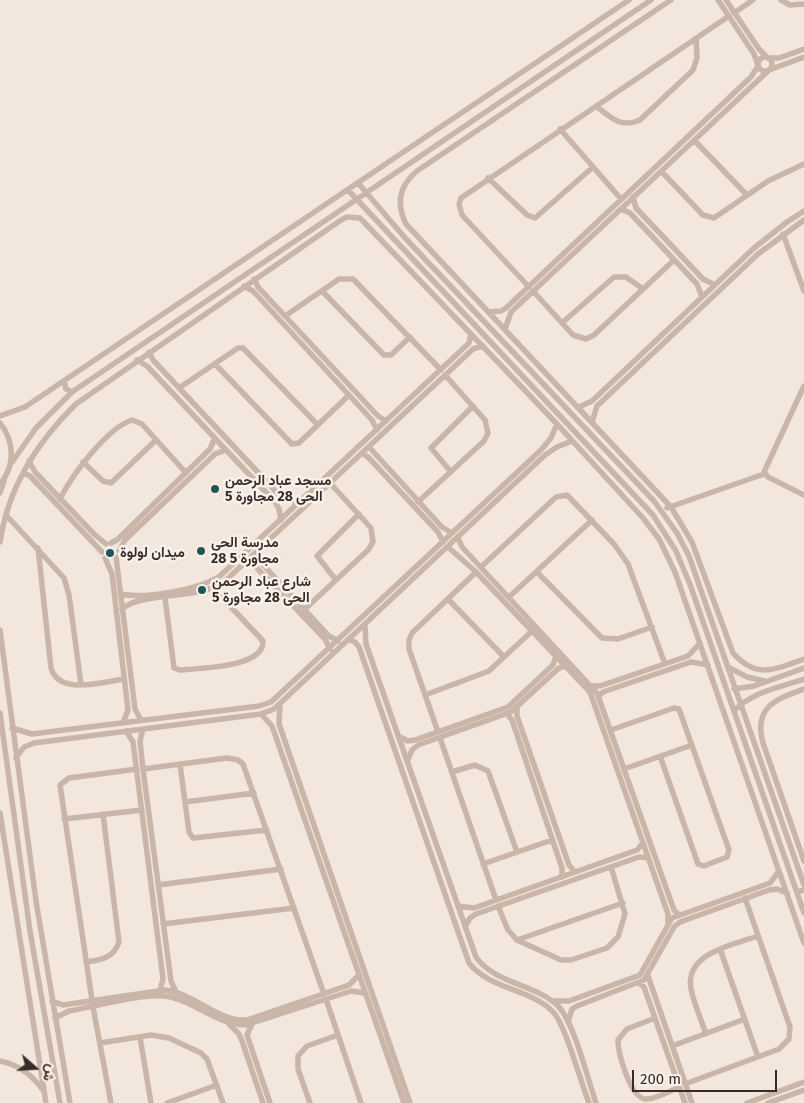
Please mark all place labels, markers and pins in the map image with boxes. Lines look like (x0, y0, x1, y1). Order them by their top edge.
place label: مسجد عباد الرحمن الحى 28 مجاورة 5 (225, 473, 331, 506)
marker: مسجد عباد الرحمن الحى 28 مجاورة 5 (209, 483, 221, 495)
place label: مدرسة الحى 28 مجاورة 5 (211, 535, 279, 568)
place label: ميدان لولوة (120, 545, 185, 561)
marker: مدرسة الحى 28 مجاورة 5 (195, 545, 207, 557)
marker: ميدان لولوة (104, 547, 116, 559)
place label: شارع عباد الرحمن الحى 28 مجاورة 5 (212, 574, 311, 606)
marker: شارع عباد الرحمن الحى 28 مجاورة 5 (196, 584, 208, 596)

